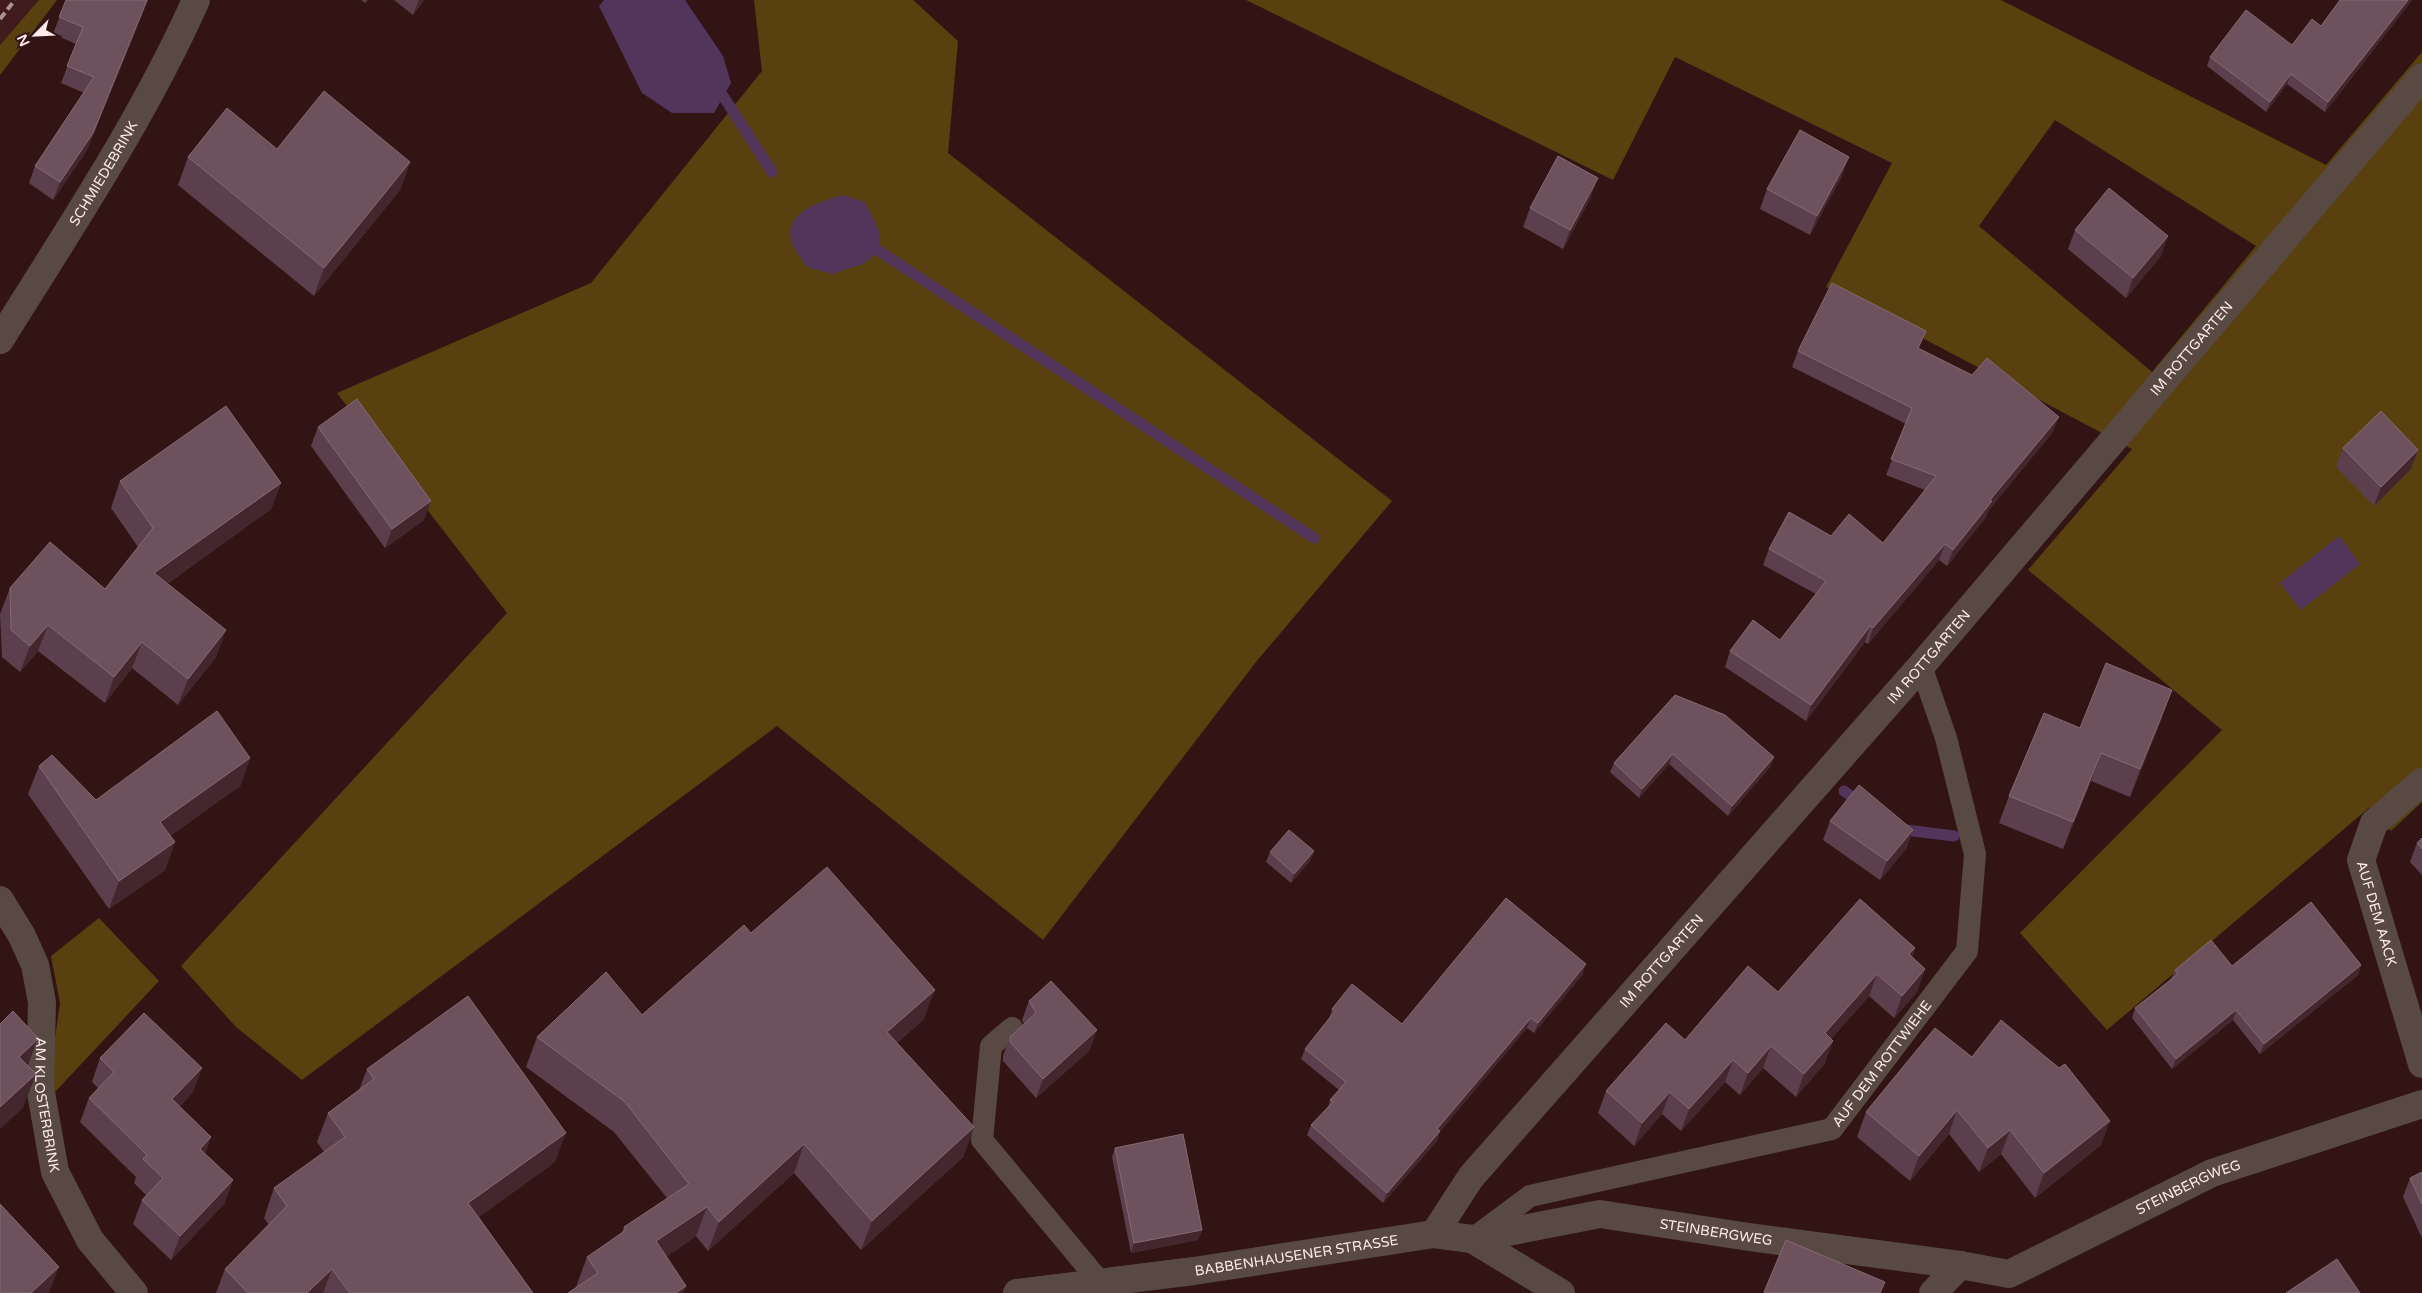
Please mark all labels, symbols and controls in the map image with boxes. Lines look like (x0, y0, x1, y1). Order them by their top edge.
north arrow (10, 10, 60, 60)
text: N (14, 31, 34, 49)
street label: SCHMIEDEBRINK (65, 118, 141, 229)
street label: IM ROTTGARTEN (2146, 298, 2236, 399)
street label: IM ROTTGARTEN (1883, 606, 1974, 707)
street label: AUF DEM AACK (2353, 859, 2401, 968)
street label: IM ROTTGARTEN (1616, 911, 1707, 1011)
street label: AUF DEM ROTTWIEHE (1828, 997, 1935, 1130)
street label: AM KLOSTERBRINK (31, 1037, 63, 1174)
street label: STEINBERGWEG (2133, 1156, 2243, 1218)
street label: STEINBERGWEG (1659, 1215, 1774, 1249)
street label: BABBENHAUSENER STRASSE (1193, 1231, 1399, 1279)

